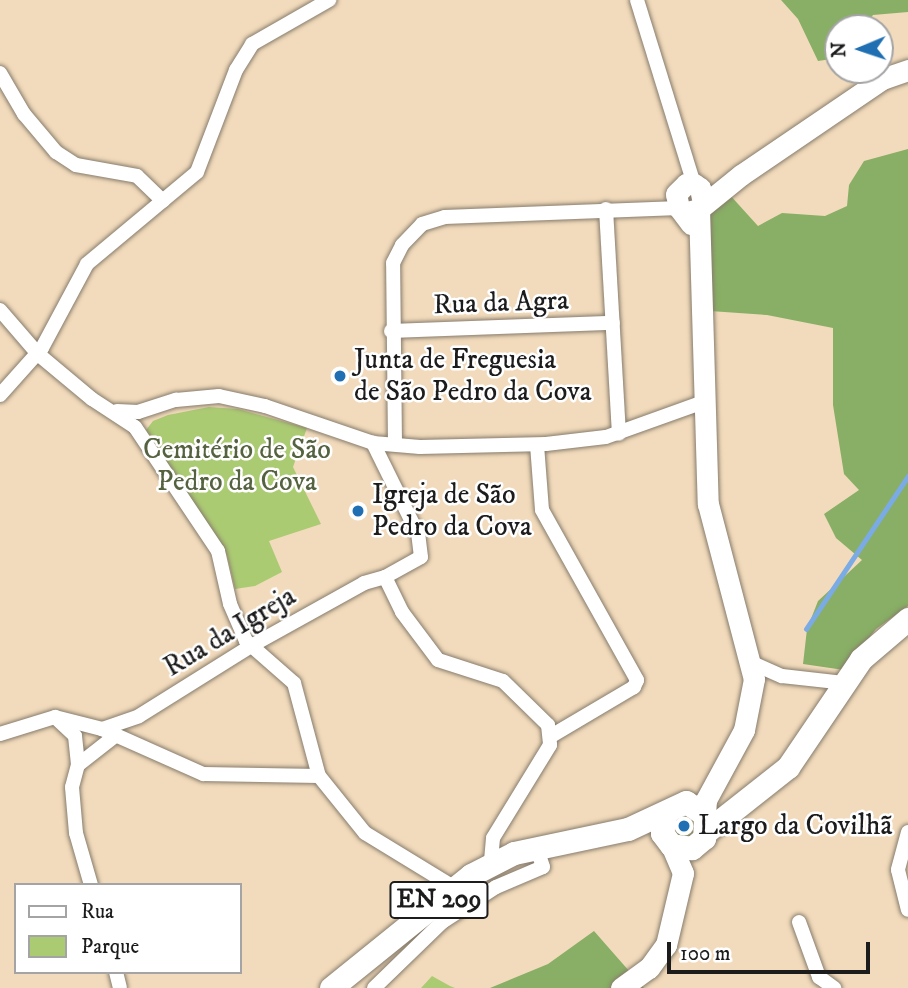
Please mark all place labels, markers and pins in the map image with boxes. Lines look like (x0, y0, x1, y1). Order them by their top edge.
place label: Junta de Freguesia de São Pedro da Cova (354, 343, 592, 409)
marker: Junta de Freguesia de São Pedro da Cova (332, 368, 348, 384)
place label: Igreja de São Pedro da Cova (372, 478, 532, 544)
marker: Igreja de São Pedro da Cova (350, 503, 366, 519)
place label: Largo da Covilhã (698, 809, 892, 843)
marker: Largo da Covilhã (676, 818, 692, 834)

